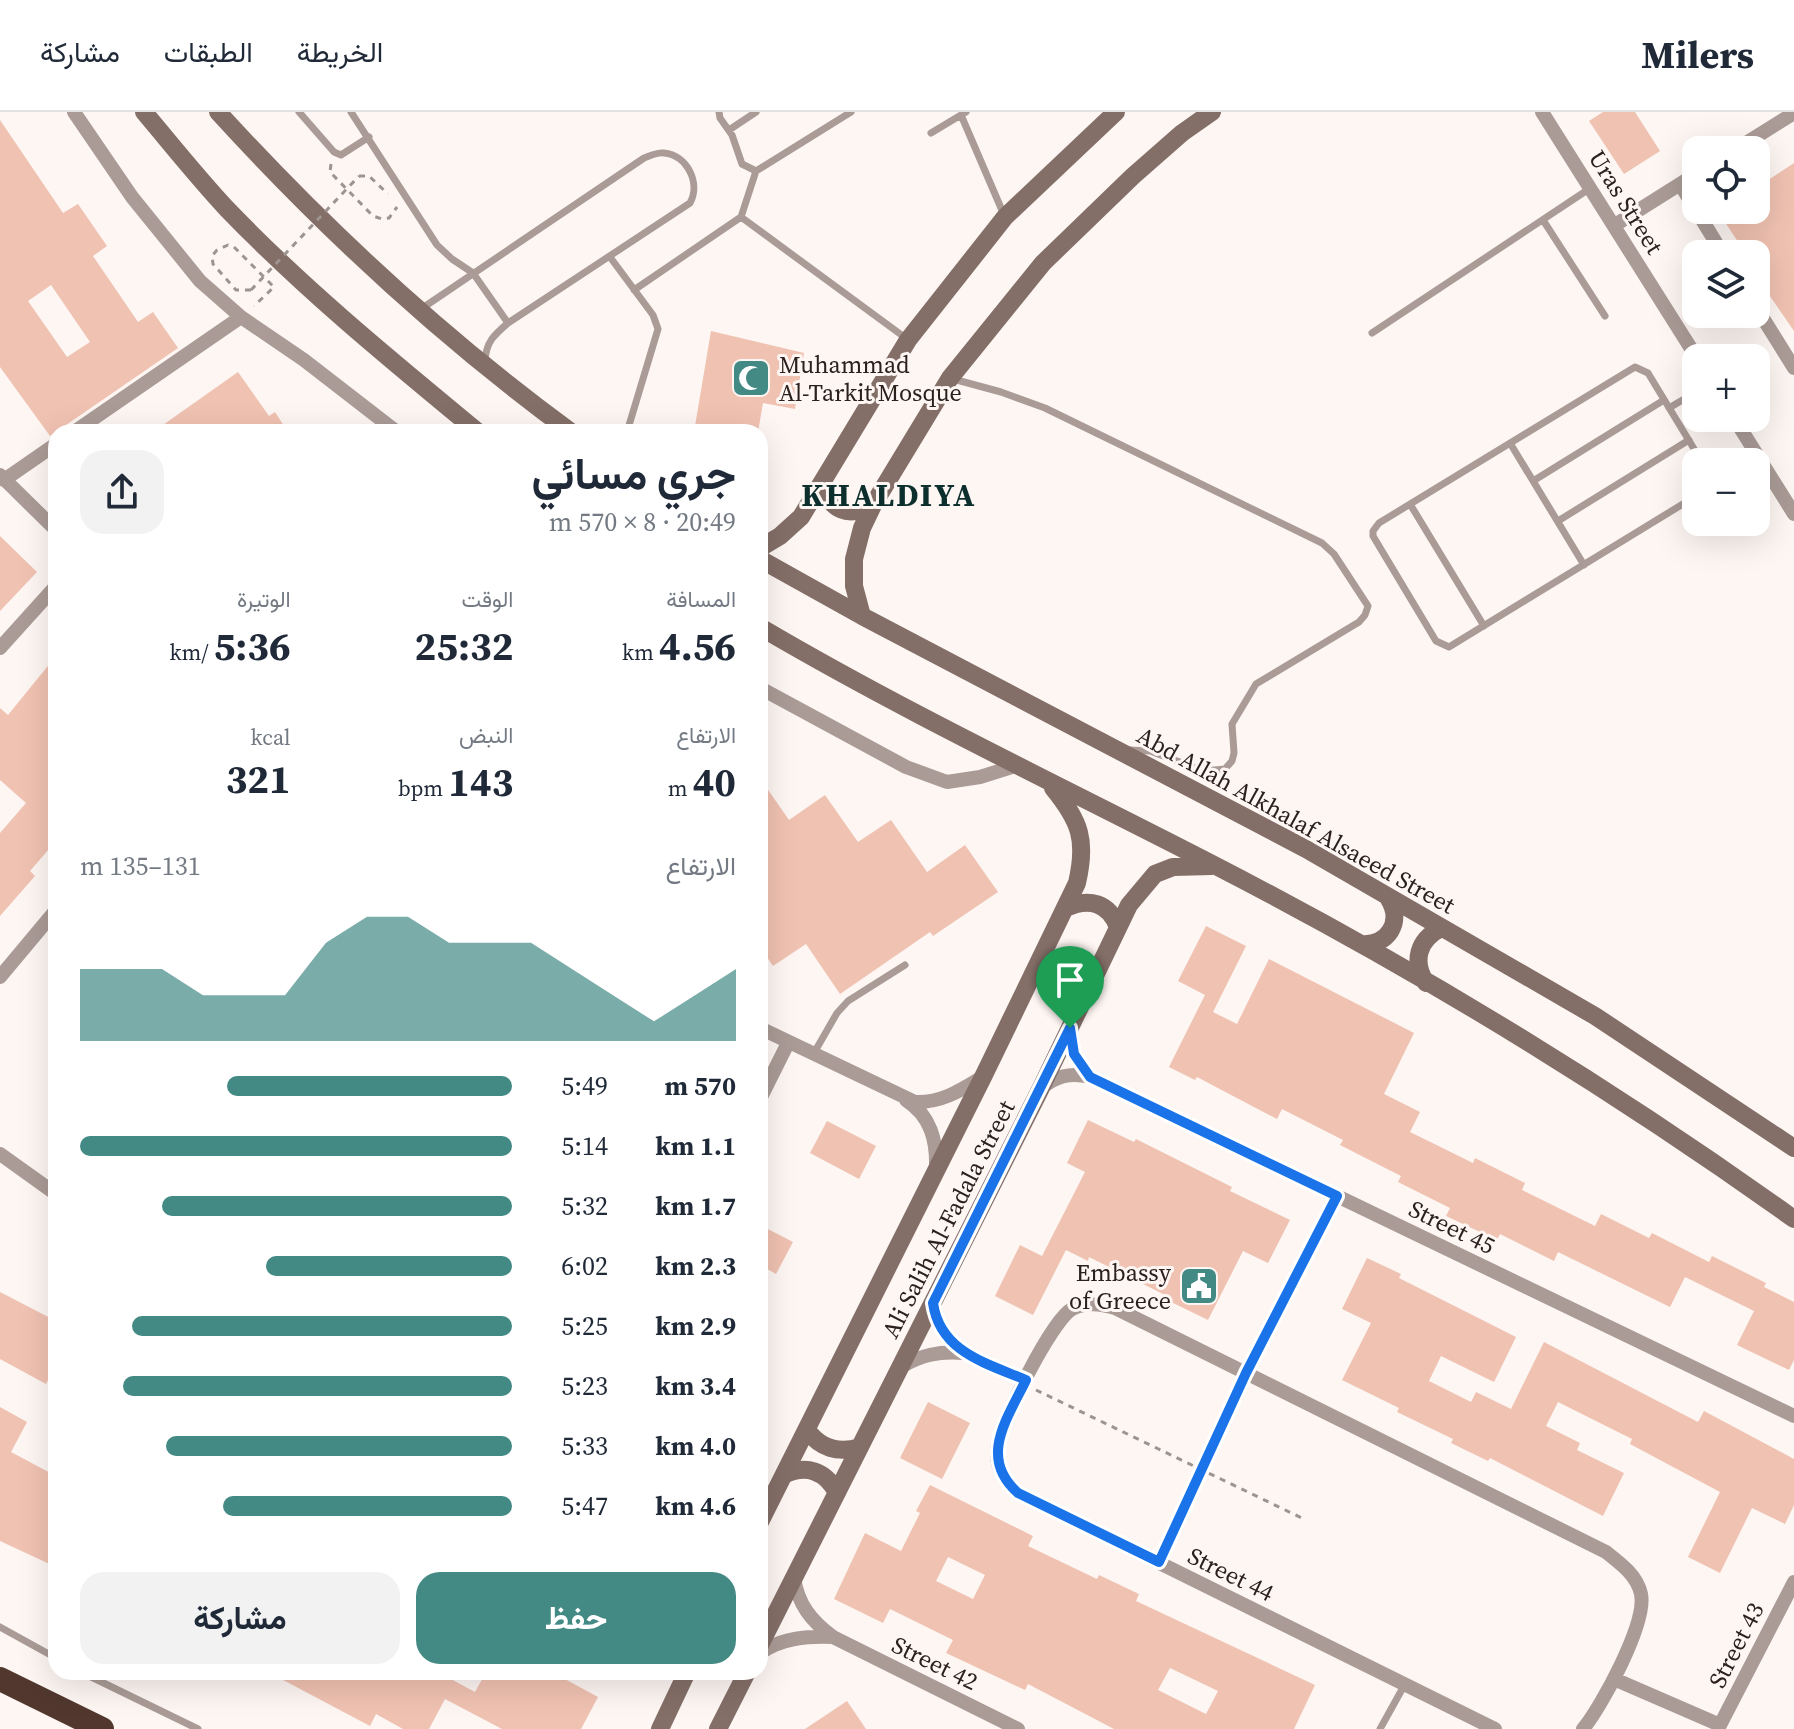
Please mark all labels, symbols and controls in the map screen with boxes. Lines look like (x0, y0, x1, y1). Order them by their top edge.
text: Milers (1641, 29, 1754, 81)
text: مشاركة (40, 33, 120, 71)
text: الطبقات (164, 33, 253, 71)
text: الخريطة (297, 33, 383, 71)
map controls (1682, 136, 1770, 536)
button: locate (1682, 136, 1770, 224)
street label: Uras Street (1581, 144, 1671, 260)
button: layers (1682, 240, 1770, 328)
button: + (1682, 344, 1770, 432)
place label: Muhammad Al-Tarkit Mosque (779, 348, 962, 409)
mosque icon: Muhammad Al-Tarkit Mosque (730, 357, 772, 399)
text: جري مسائي (531, 443, 736, 504)
button: − (1682, 448, 1770, 536)
button: share (80, 450, 164, 534)
district label: KHALDIYA (801, 473, 977, 517)
text: 20:49 · 8 × 570 m (549, 504, 736, 540)
text: الوتيرة (237, 584, 291, 614)
text: الوقت (462, 584, 513, 614)
text: المسافة (666, 584, 736, 614)
text: 5:36 (214, 619, 291, 673)
text: 25:32 (415, 619, 513, 673)
text: 4.56 (659, 619, 736, 673)
text: /km (169, 637, 214, 667)
text: km (622, 637, 659, 667)
street label: Abd Allah Alkhalaf Alsaeed Street (1131, 719, 1461, 921)
text: النبض (459, 720, 513, 750)
text: الارتفاع (676, 720, 736, 750)
text: kcal (251, 722, 291, 752)
text: 321 (226, 752, 291, 806)
text: 143 (448, 755, 513, 809)
text: 40 (693, 755, 736, 809)
text: bpm (398, 773, 448, 803)
text: m (668, 773, 693, 803)
text: 131–135 m (80, 848, 201, 884)
text: الارتفاع (665, 848, 736, 884)
pin (1036, 946, 1104, 1028)
icon: arrive (1048, 958, 1092, 1002)
text: 5:49 (561, 1068, 608, 1104)
text: 570 m (665, 1068, 736, 1104)
street label: Ali Salih Al-Fadala Street (874, 1094, 1022, 1344)
text: 5:14 (561, 1128, 608, 1164)
text: 1.1 km (655, 1128, 736, 1164)
text: 5:32 (561, 1188, 608, 1224)
text: 1.7 km (655, 1188, 736, 1224)
street label: Street 45 (1404, 1192, 1500, 1262)
text: 6:02 (561, 1248, 608, 1284)
text: 2.3 km (655, 1248, 736, 1284)
place label: Embassy of Greece (1069, 1256, 1172, 1317)
public building icon: Embassy of Greece (1178, 1265, 1220, 1307)
text: 5:25 (561, 1308, 608, 1344)
text: 2.9 km (655, 1308, 736, 1344)
text: 5:23 (561, 1368, 608, 1404)
text: 3.4 km (655, 1368, 736, 1404)
text: 5:33 (561, 1428, 608, 1464)
text: 4.0 km (655, 1428, 736, 1464)
text: 5:47 (561, 1488, 608, 1524)
text: 4.6 km (655, 1488, 736, 1524)
street label: Street 44 (1183, 1539, 1279, 1609)
button: مشاركة (80, 1572, 400, 1664)
button: حفظ (416, 1572, 736, 1664)
street label: Street 43 (1700, 1597, 1772, 1693)
street label: Street 42 (887, 1628, 983, 1698)

